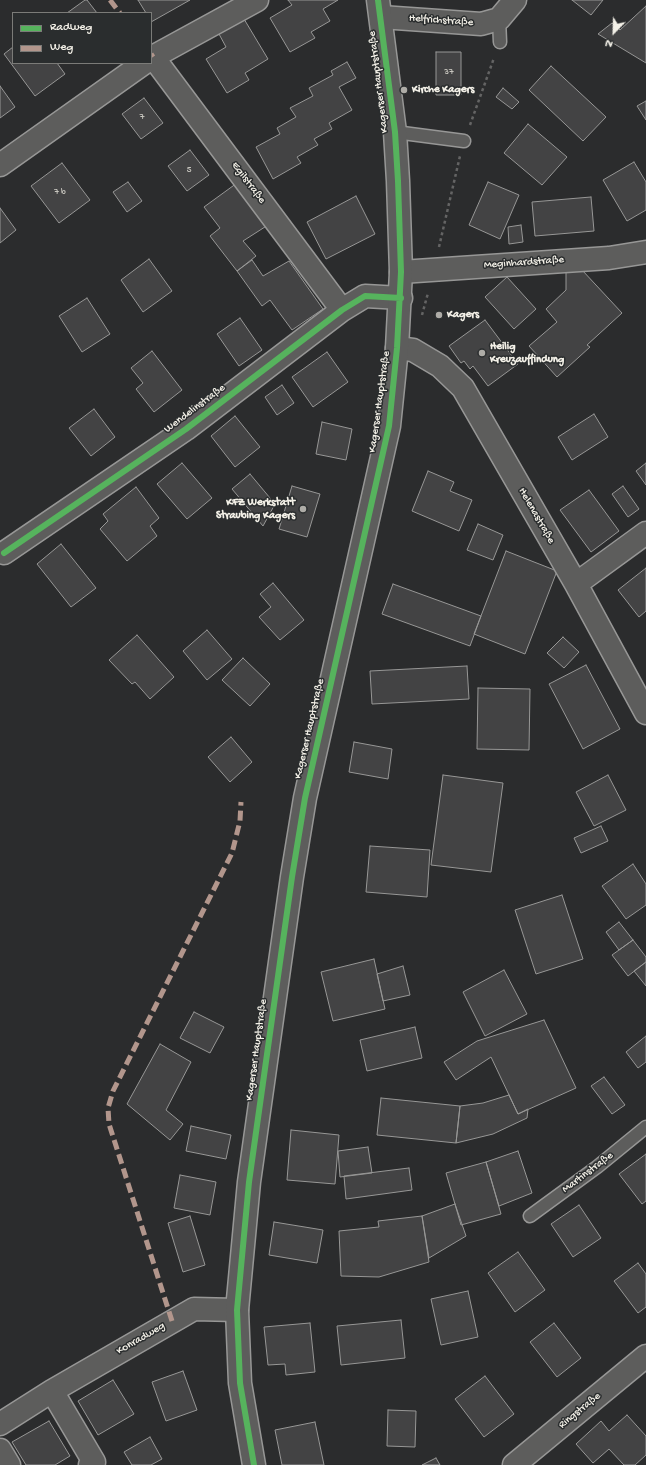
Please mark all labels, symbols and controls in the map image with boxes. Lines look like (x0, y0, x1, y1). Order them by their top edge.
legend (12, 12, 152, 64)
street label: Helfrichstraße (408, 12, 474, 30)
north arrow (594, 12, 634, 52)
text: Radweg (50, 21, 92, 35)
street label: Kagerser Hauptstraße (366, 30, 392, 134)
text: N (604, 36, 615, 50)
text: Weg (50, 41, 73, 55)
house number: 37 (444, 68, 454, 78)
place label: Kirche Kagers (412, 83, 474, 97)
marker: Kirche Kagers (399, 85, 409, 95)
house number: 7 (140, 113, 144, 123)
street label: Egilstraße (228, 160, 268, 206)
house number: 5 (187, 166, 191, 176)
house number: 7 b (54, 188, 66, 198)
street label: Meginhardstraße (483, 254, 565, 272)
place label: Kagers (447, 308, 479, 322)
marker: Kagers (434, 310, 444, 320)
place label: Heilig Kreuzauffindung (490, 340, 564, 366)
marker: Heilig Kreuzauffindung (477, 348, 487, 358)
street label: Kagerser Hauptstraße (366, 350, 394, 454)
street label: Wendelinstraße (162, 382, 228, 436)
street label: Helenastraße (515, 486, 557, 546)
place label: KFZ Werkstatt Straubing Kagers (216, 496, 295, 522)
marker: KFZ Werkstatt Straubing Kagers (298, 504, 308, 514)
street label: Kagerser Hauptstraße (292, 678, 328, 780)
street label: Kagerser Hauptstraße (243, 998, 271, 1102)
street label: Martinstraße (560, 1149, 616, 1197)
street label: Konradweg (114, 1320, 168, 1358)
street label: Ringstraße (556, 1390, 604, 1432)

